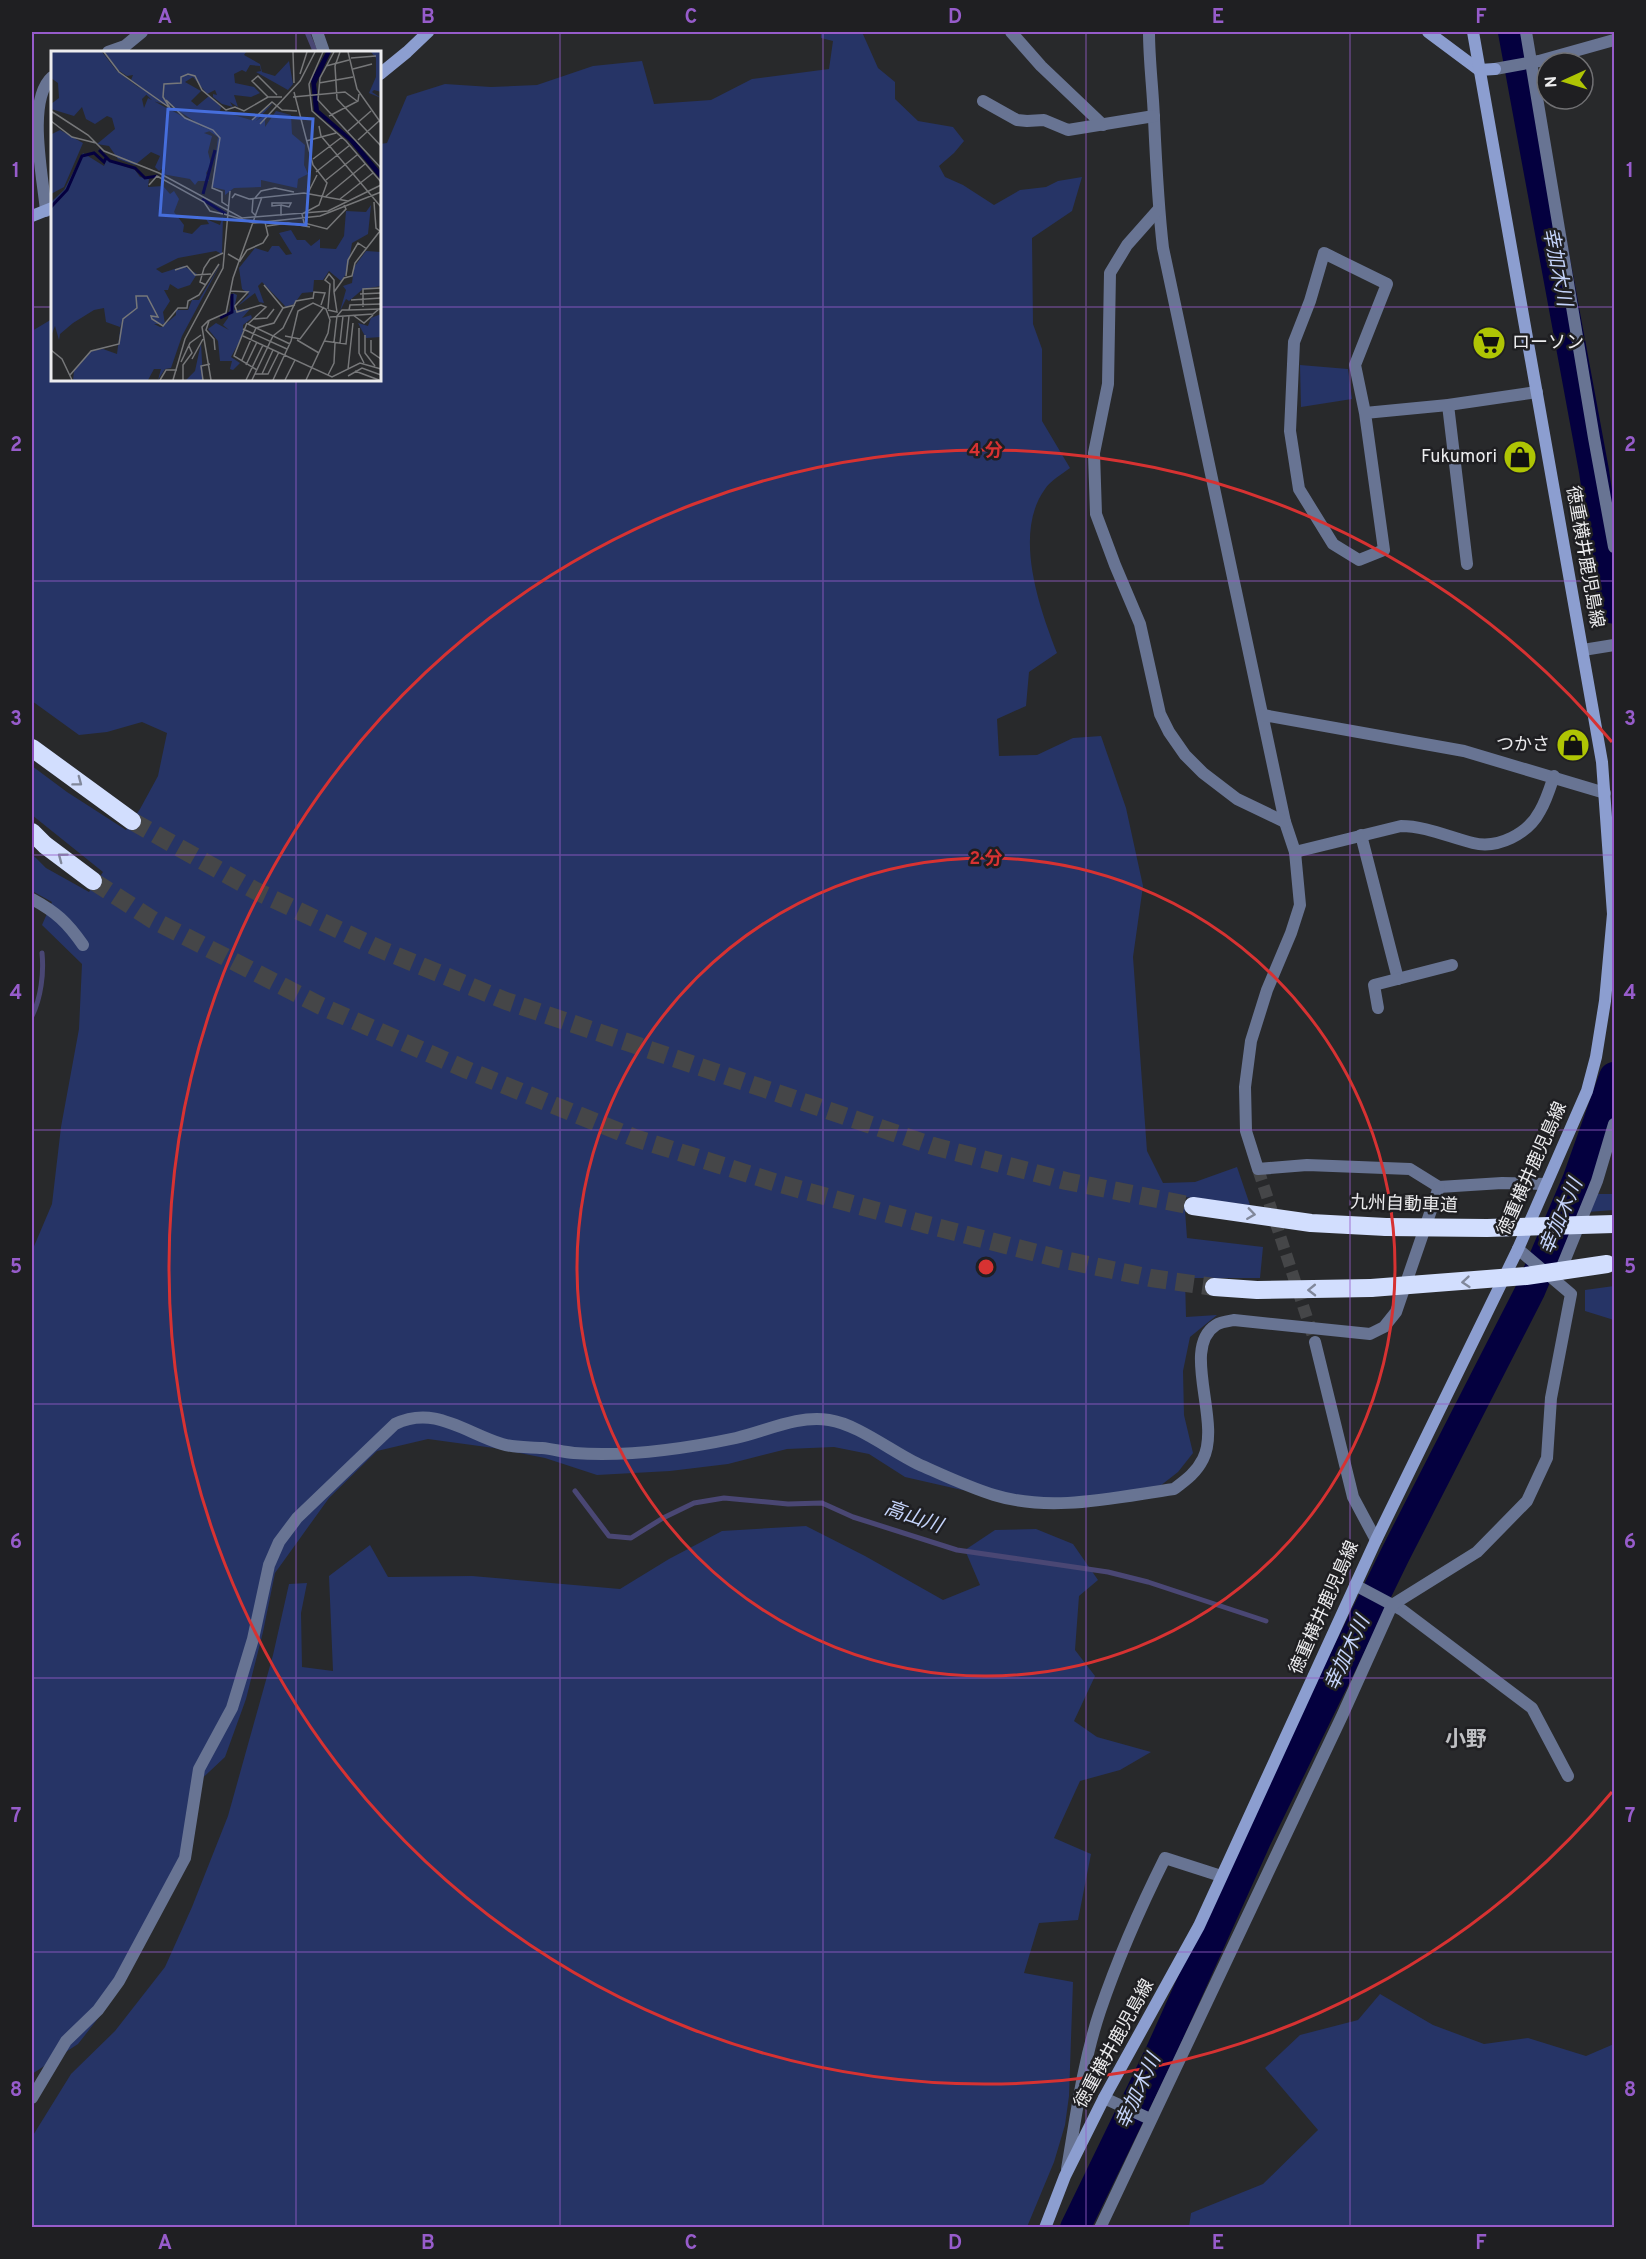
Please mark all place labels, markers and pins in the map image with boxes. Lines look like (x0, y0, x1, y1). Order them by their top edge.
supermarket icon: ローソン (1471, 325, 1507, 361)
place label: ローソン (1512, 332, 1584, 355)
shop icon: Fukumori (1502, 439, 1538, 475)
place label: Fukumori (1421, 446, 1497, 469)
shop icon: つかさ (1555, 727, 1591, 763)
place label: つかさ (1496, 734, 1550, 757)
centre of rings (976, 1257, 996, 1277)

